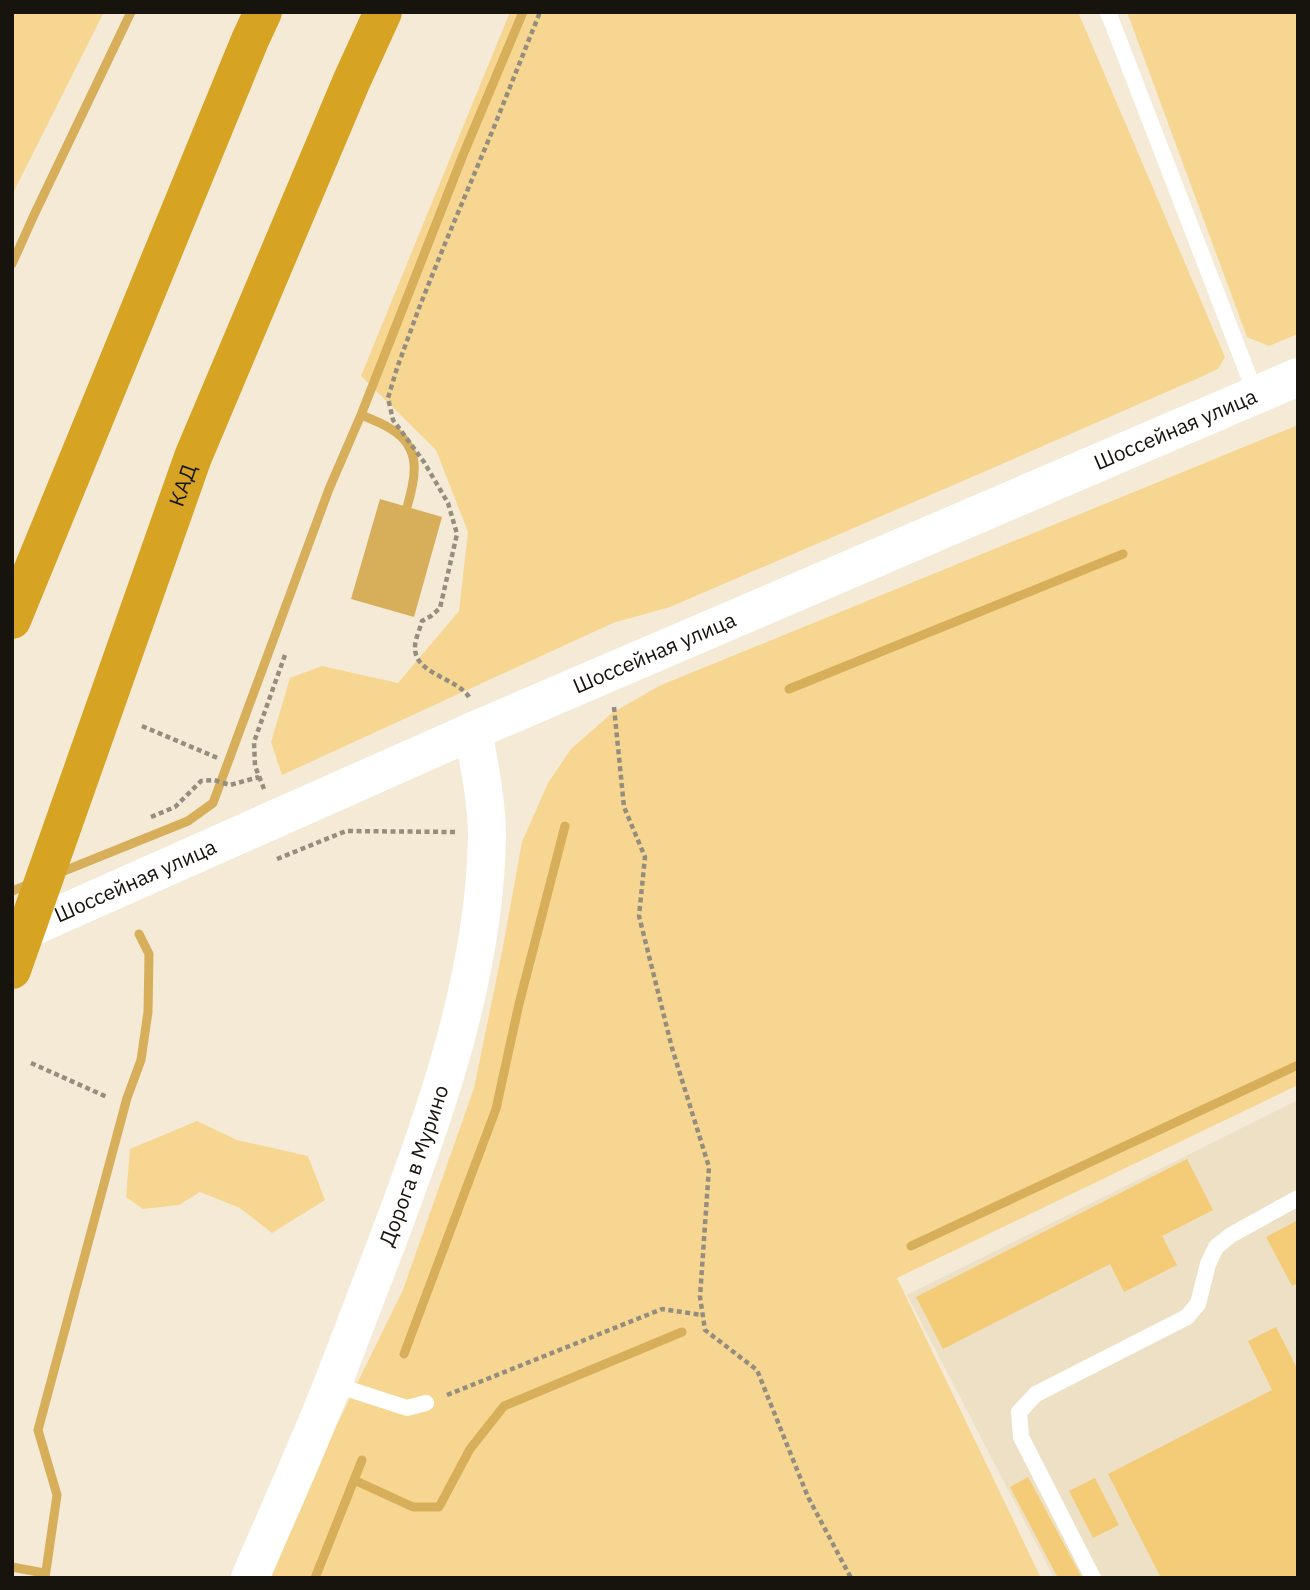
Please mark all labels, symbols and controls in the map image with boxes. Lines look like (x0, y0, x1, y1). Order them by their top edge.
street label: Шоссейная улица (1089, 381, 1261, 476)
street label: КАД (162, 460, 202, 510)
street label: Шоссейная улица (568, 605, 740, 700)
street label: Шоссейная улица (49, 832, 220, 929)
street label: Дорога в Мурино (372, 1081, 454, 1250)

